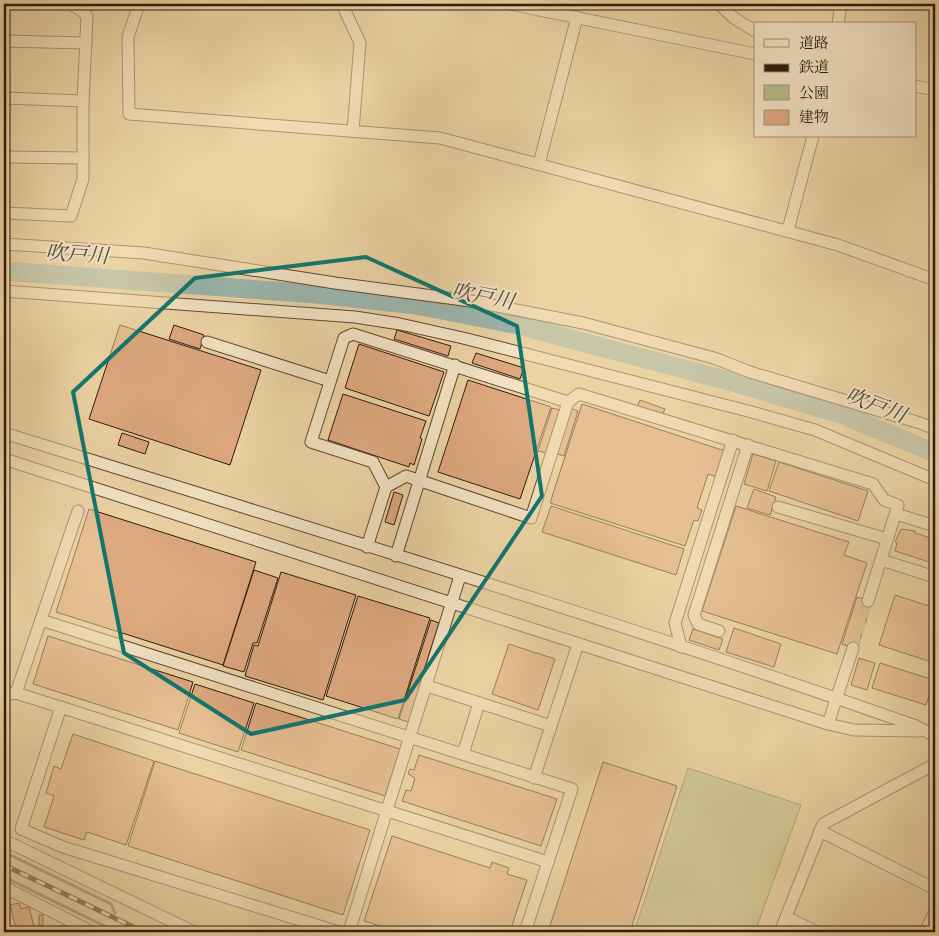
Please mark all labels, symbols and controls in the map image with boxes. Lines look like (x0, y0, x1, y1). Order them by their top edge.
legend (754, 22, 916, 138)
text: 道路 (799, 33, 829, 53)
text: 鉄道 (799, 57, 829, 77)
text: 公園 (799, 83, 829, 103)
text: 建物 (799, 107, 829, 127)
water label: 吹戸川 (45, 238, 111, 270)
water label: 吹戸川 (449, 276, 519, 316)
water label: 吹戸川 (842, 381, 912, 430)

